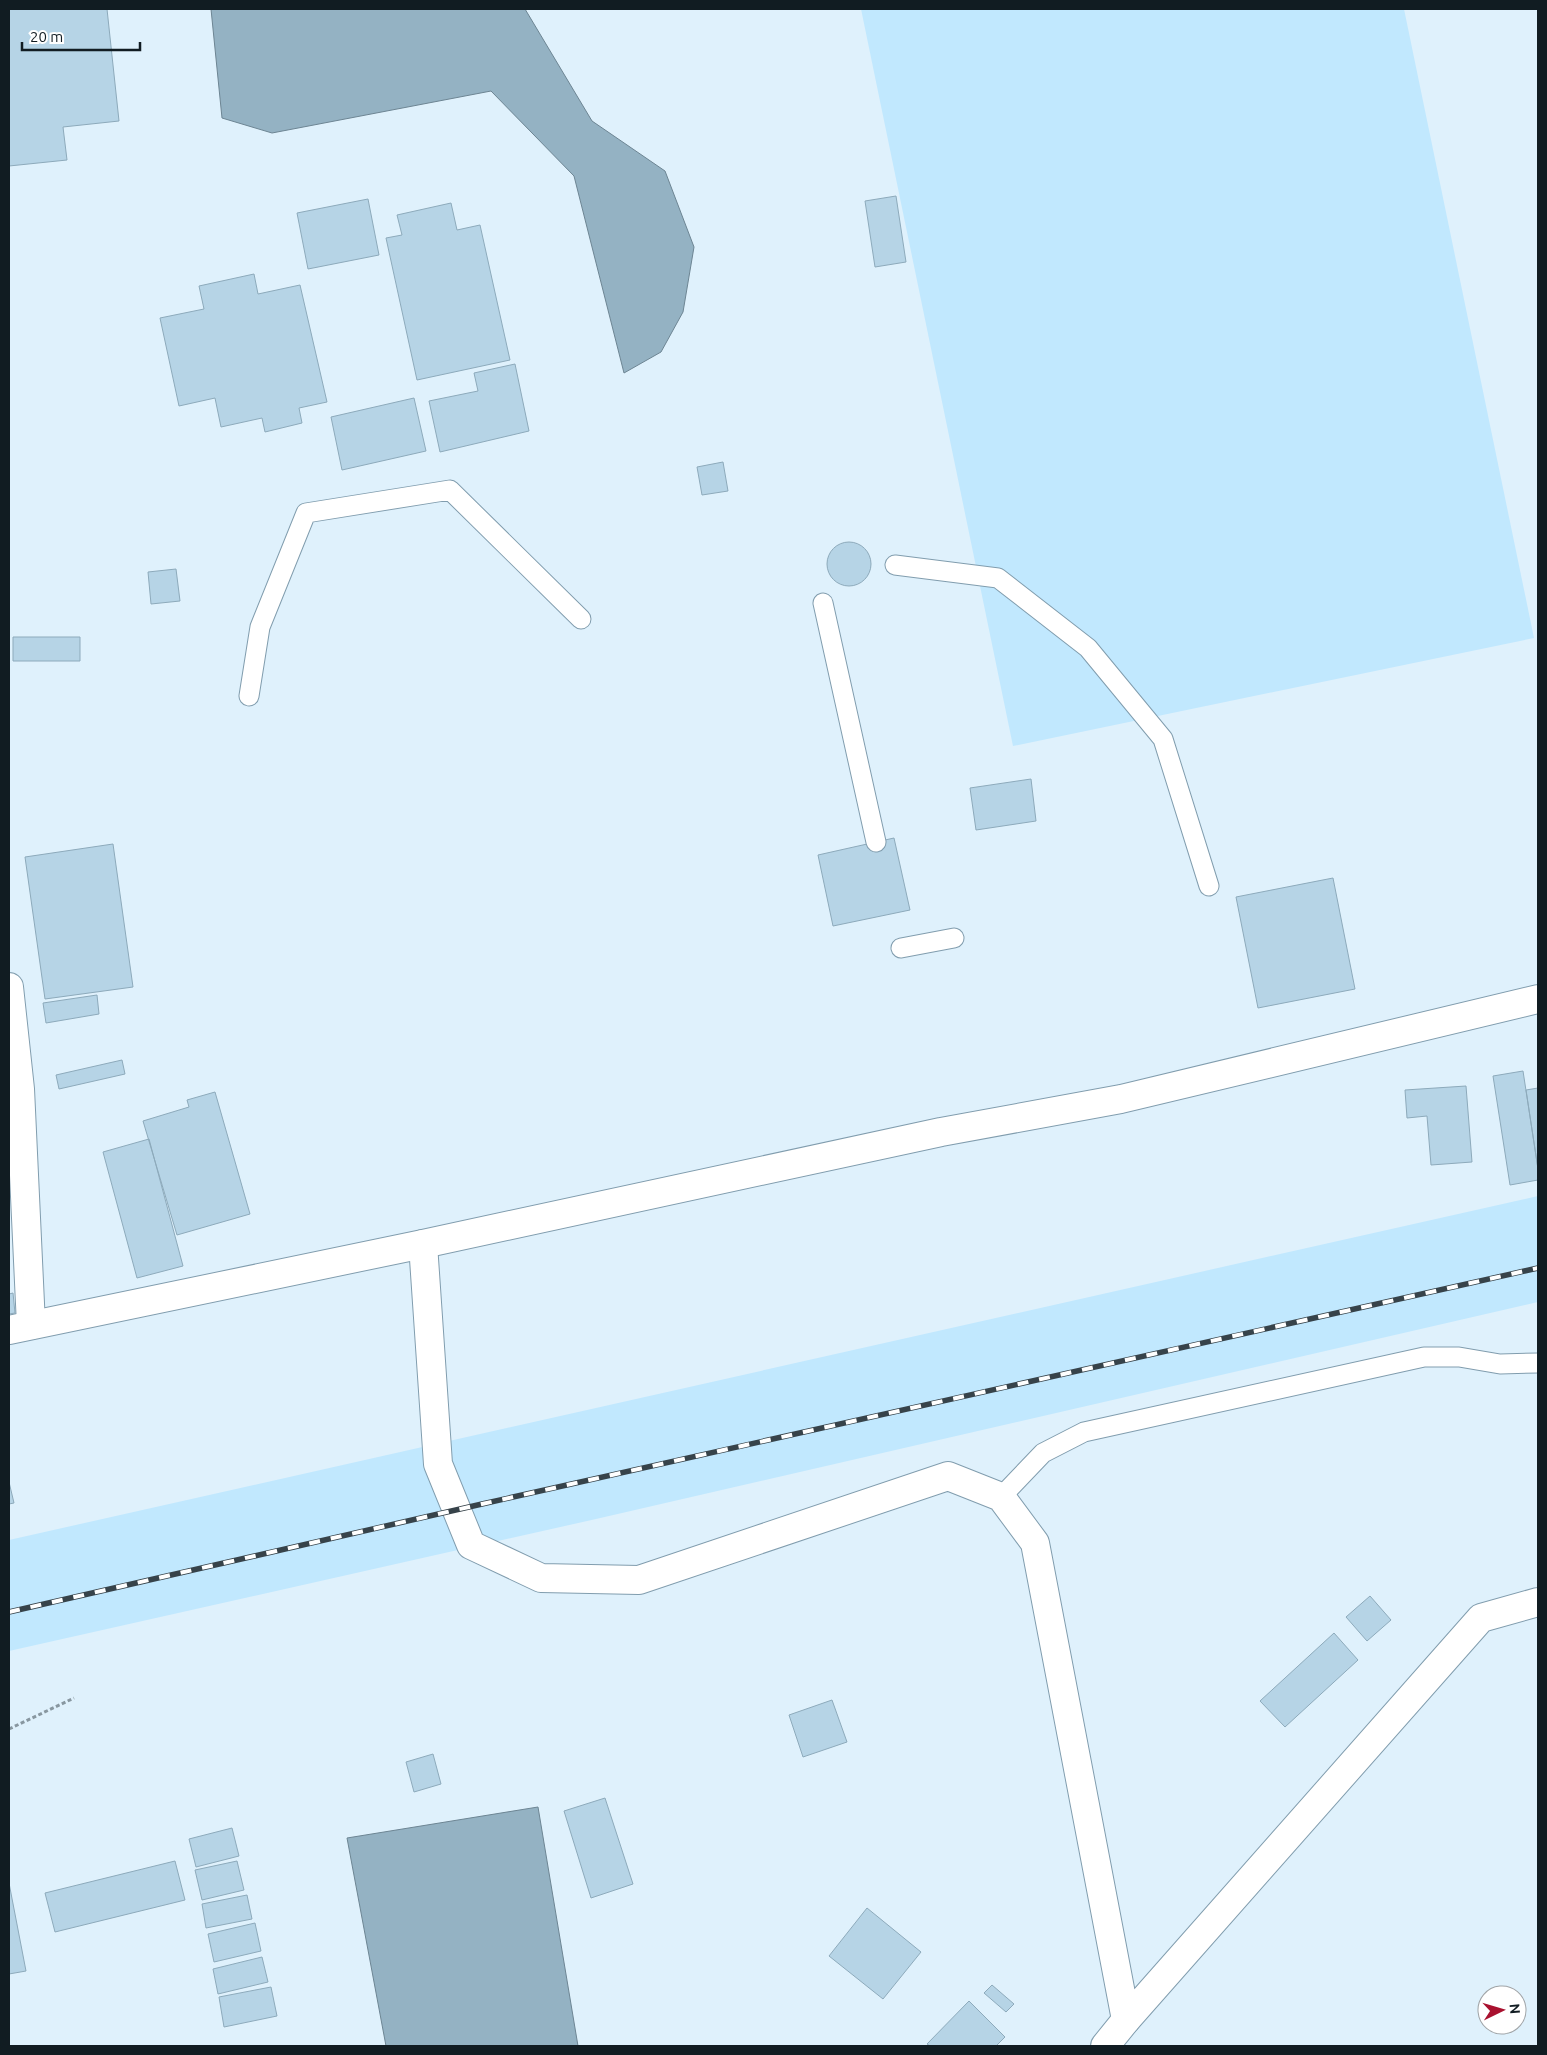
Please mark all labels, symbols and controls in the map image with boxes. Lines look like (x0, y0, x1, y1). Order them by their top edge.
scale bar (22, 20, 140, 52)
text: 20 m (30, 28, 63, 45)
north arrow (1477, 1985, 1527, 2035)
text: N (1507, 2003, 1523, 2015)

